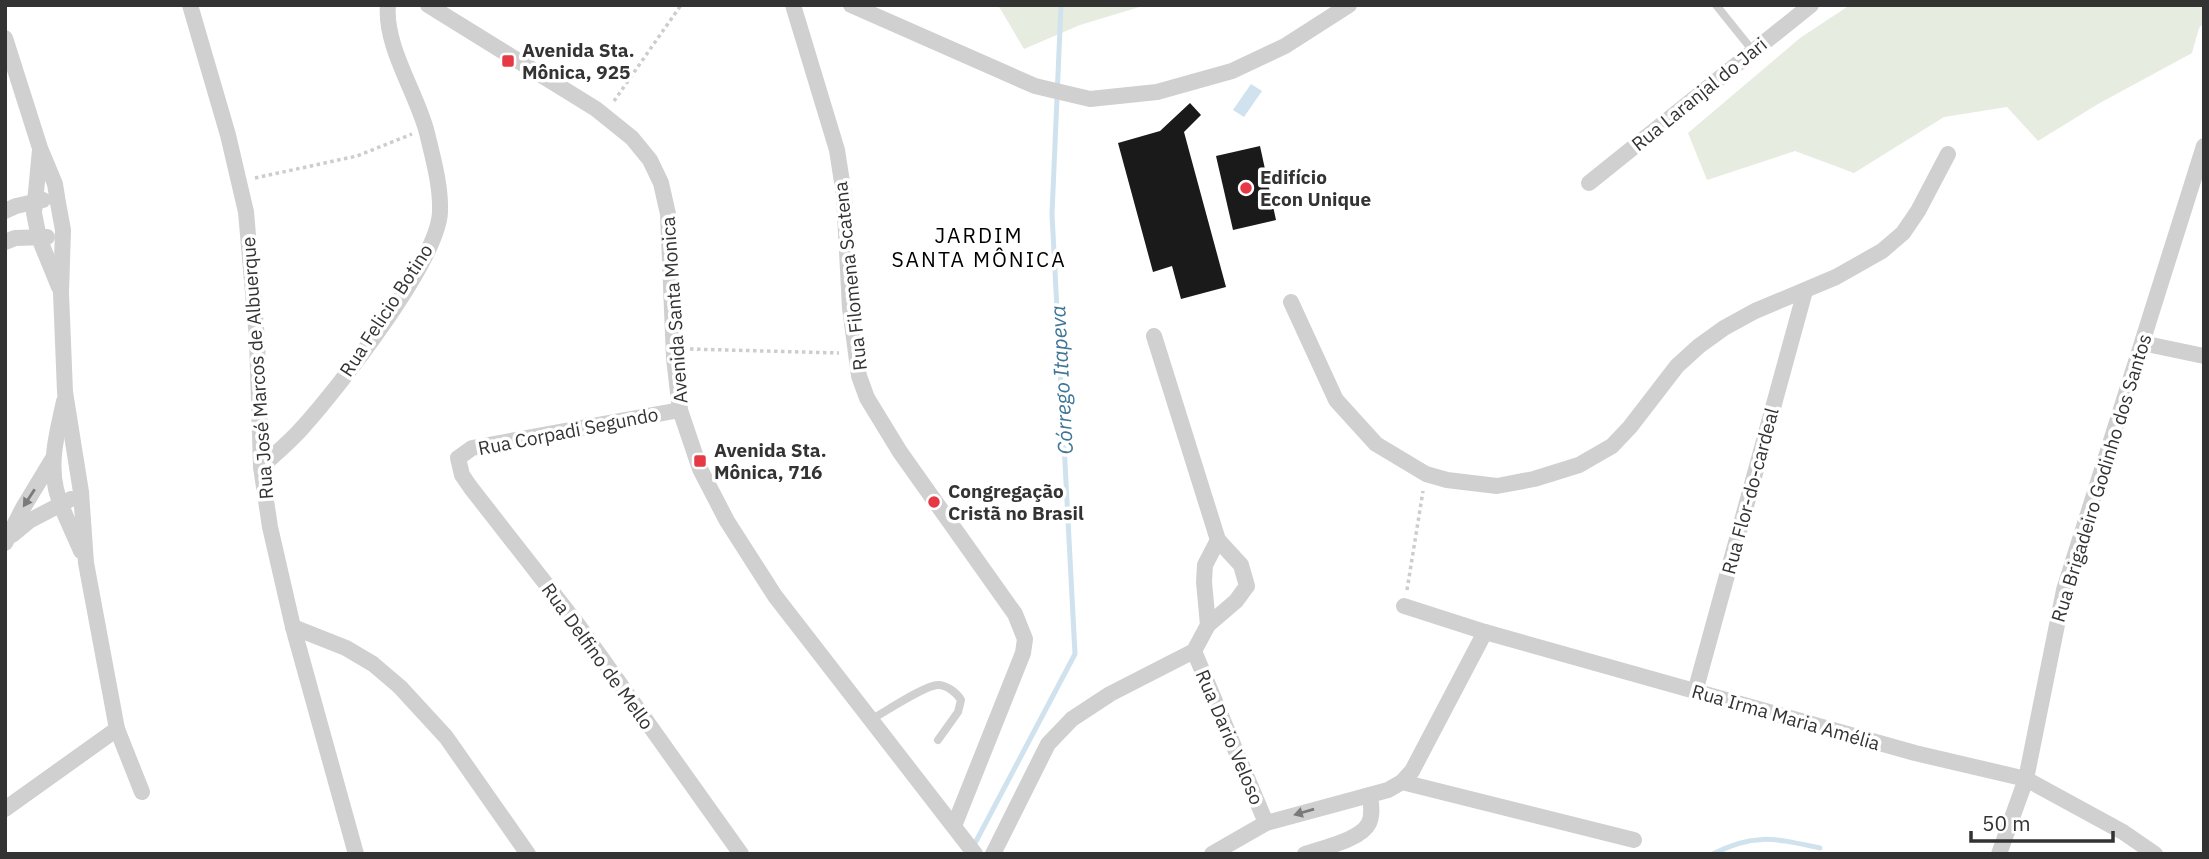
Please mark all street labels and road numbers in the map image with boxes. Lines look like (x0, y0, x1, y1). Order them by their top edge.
street label: Rua Laranjal do Jari (1626, 32, 1772, 156)
street label: Rua Filomena Scatena (828, 180, 872, 372)
street label: Avenida Santa Monica (655, 216, 693, 404)
street label: Rua José Marcos de Albuerque (236, 236, 278, 500)
street label: Rua Felicio Botino (334, 239, 438, 381)
street label: Rua Brigadeiro Godinho dos Santos (2046, 331, 2156, 625)
street label: Rua Corpadi Segundo (476, 402, 660, 460)
street label: Rua Flor-do-cardeal (1716, 405, 1784, 577)
street label: Rua Delfino de Mello (537, 578, 659, 734)
street label: Rua Dario Veloso (1191, 666, 1269, 808)
street label: Rua Irma Maria Amélia (1689, 679, 1883, 755)

